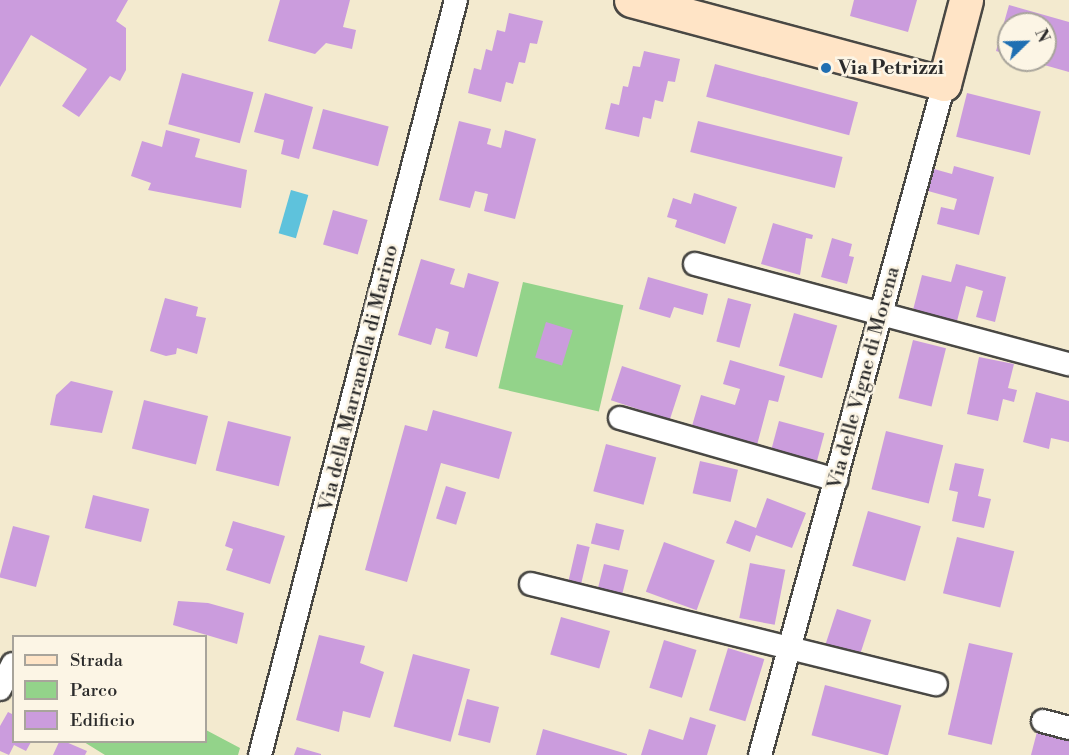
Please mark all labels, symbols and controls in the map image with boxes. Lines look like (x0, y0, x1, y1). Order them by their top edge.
north arrow (997, 12, 1057, 72)
text: N (1030, 26, 1053, 45)
place label: Via Petrizzi (838, 56, 944, 80)
marker: Via Petrizzi (819, 61, 833, 75)
street label: Via della Marranella di Marino (314, 242, 404, 514)
street label: Via delle Vigne di Morena (823, 264, 905, 492)
legend (12, 635, 207, 743)
text: Strada (70, 649, 123, 672)
text: Parco (70, 679, 117, 702)
text: Edificio (70, 709, 135, 732)

